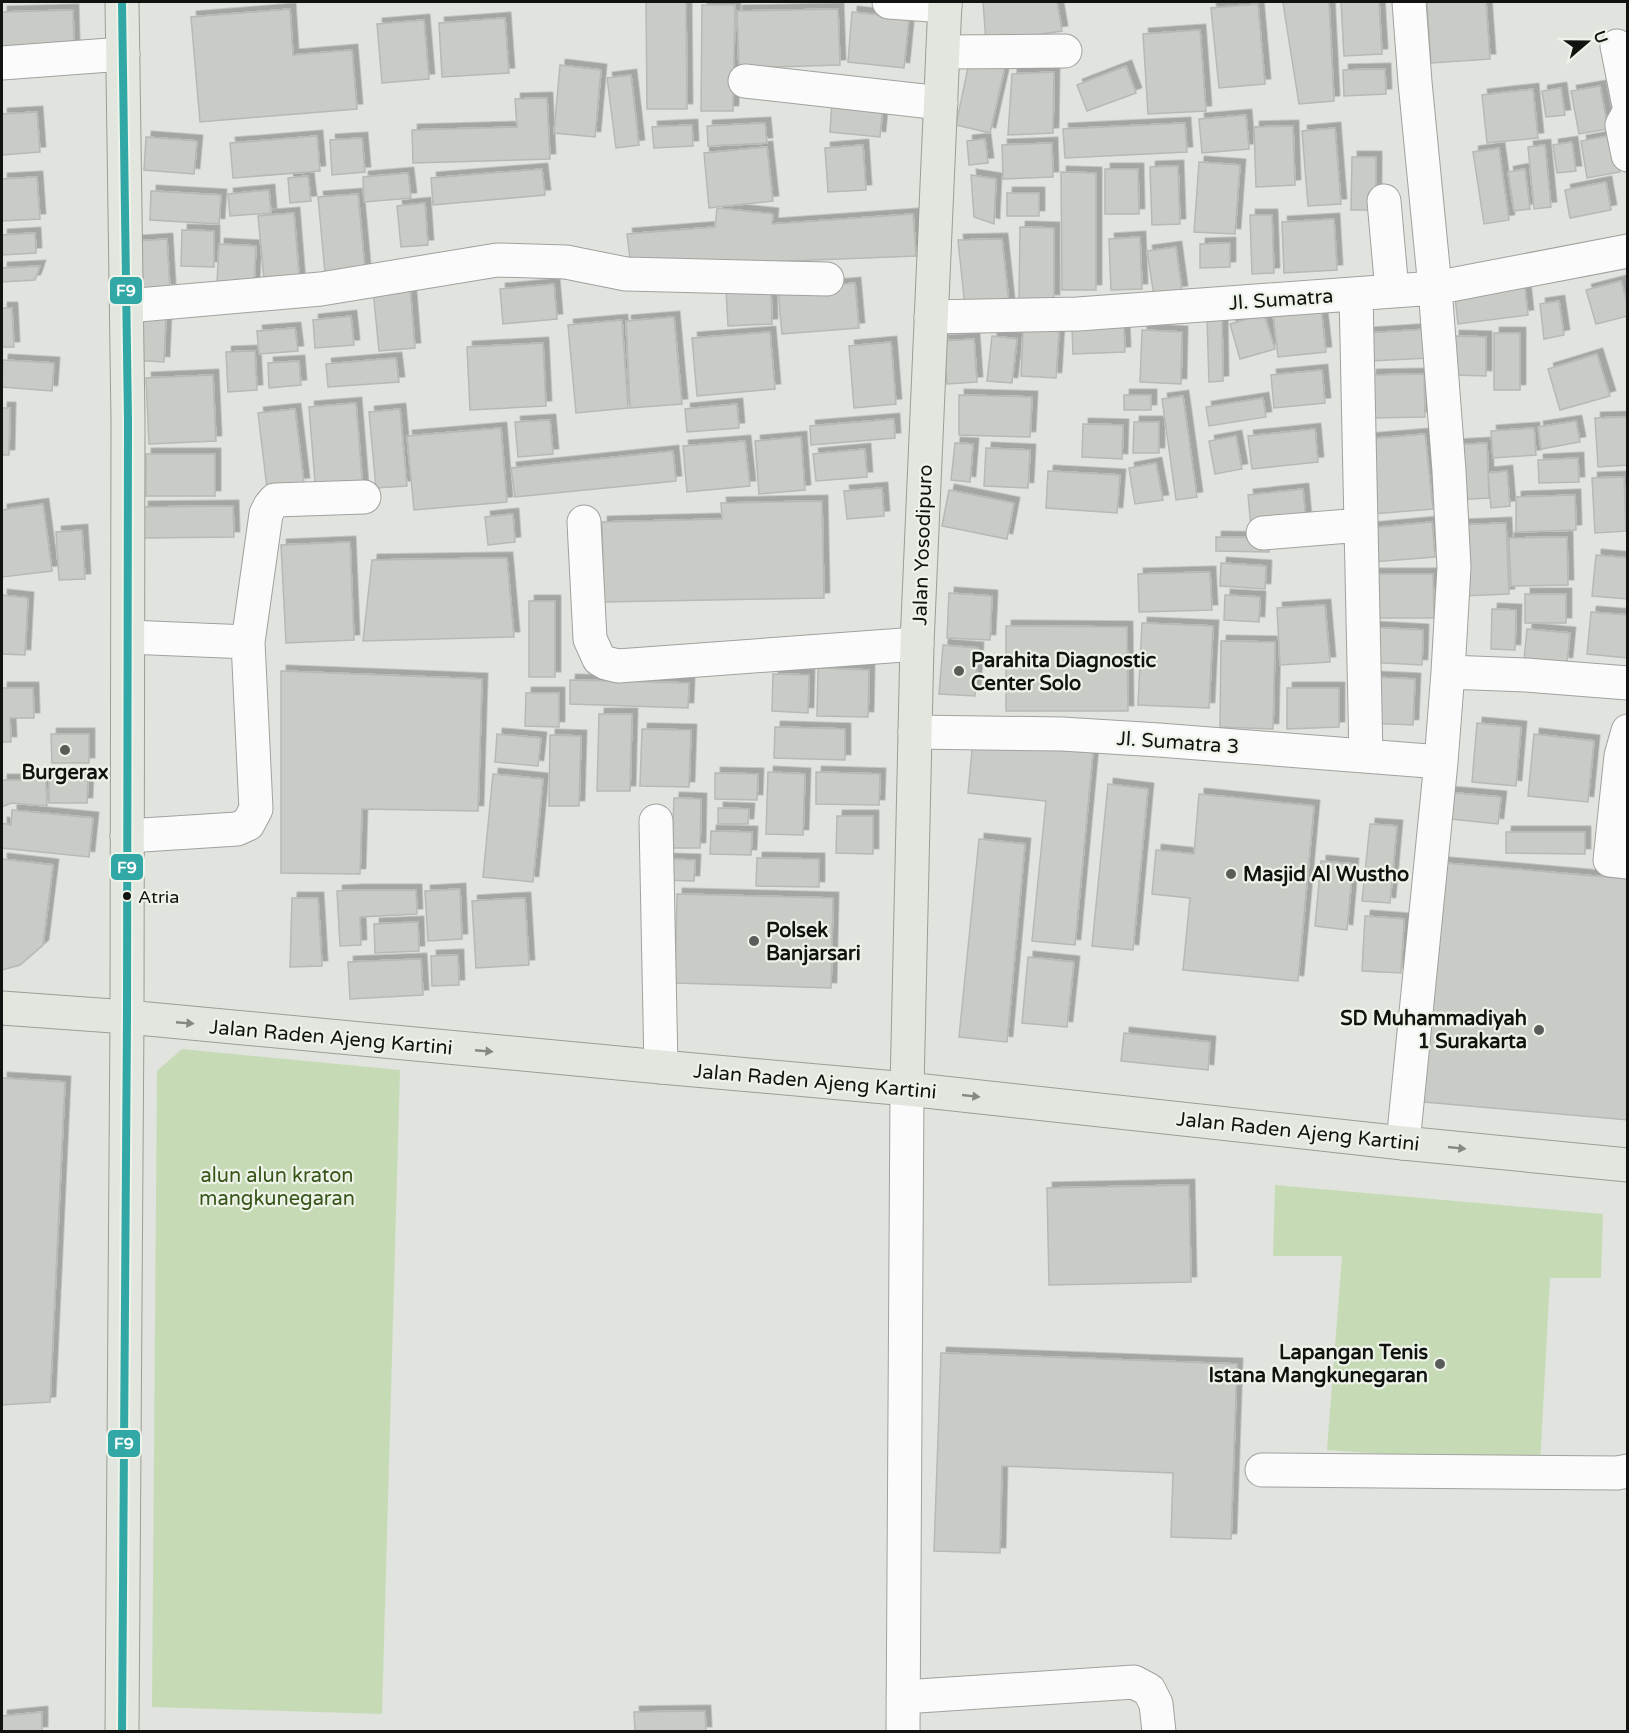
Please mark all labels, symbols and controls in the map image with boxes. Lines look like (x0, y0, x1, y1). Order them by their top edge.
north arrow (1557, 12, 1617, 72)
text: U (1589, 28, 1612, 46)
line badge: F9 (109, 276, 143, 305)
text: F9 (116, 281, 136, 301)
street label: Jl. Sumatra (1228, 284, 1334, 316)
street label: Jalan Yosodipuro (908, 464, 938, 626)
place label: Parahita Diagnostic Center Solo (971, 649, 1156, 696)
marker: Parahita Diagnostic Center Solo (952, 664, 966, 678)
street label: Jl. Sumatra 3 (1116, 727, 1240, 759)
marker: Burgerax (58, 743, 72, 757)
place label: Burgerax (22, 761, 109, 785)
line badge: F9 (110, 853, 144, 881)
text: F9 (117, 858, 137, 878)
place label: Masjid Al Wustho (1243, 863, 1409, 887)
marker: Masjid Al Wustho (1224, 867, 1238, 881)
place label: Atria (138, 886, 179, 908)
marker: Atria (121, 890, 133, 902)
place label: Polsek Banjarsari (766, 919, 861, 966)
marker: Polsek Banjarsari (747, 934, 761, 948)
place label: SD Muhammadiyah 1 Surakarta (1340, 1007, 1527, 1054)
street label: Jalan Raden Ajeng Kartini (208, 1015, 454, 1061)
one-way arrow (176, 1018, 195, 1028)
marker: SD Muhammadiyah 1 Surakarta (1532, 1023, 1546, 1037)
one-way arrow (474, 1046, 493, 1056)
street label: Jalan Raden Ajeng Kartini (692, 1059, 938, 1105)
one-way arrow (961, 1091, 980, 1100)
street label: Jalan Raden Ajeng Kartini (1175, 1107, 1421, 1157)
one-way arrow (1447, 1143, 1466, 1153)
park label: alun alun kraton mangkunegaran (199, 1164, 355, 1211)
place label: Lapangan Tenis Istana Mangkunegaran (1209, 1341, 1428, 1388)
marker: Lapangan Tenis Istana Mangkunegaran (1433, 1357, 1447, 1371)
line badge: F9 (107, 1429, 141, 1458)
text: F9 (114, 1434, 134, 1454)

